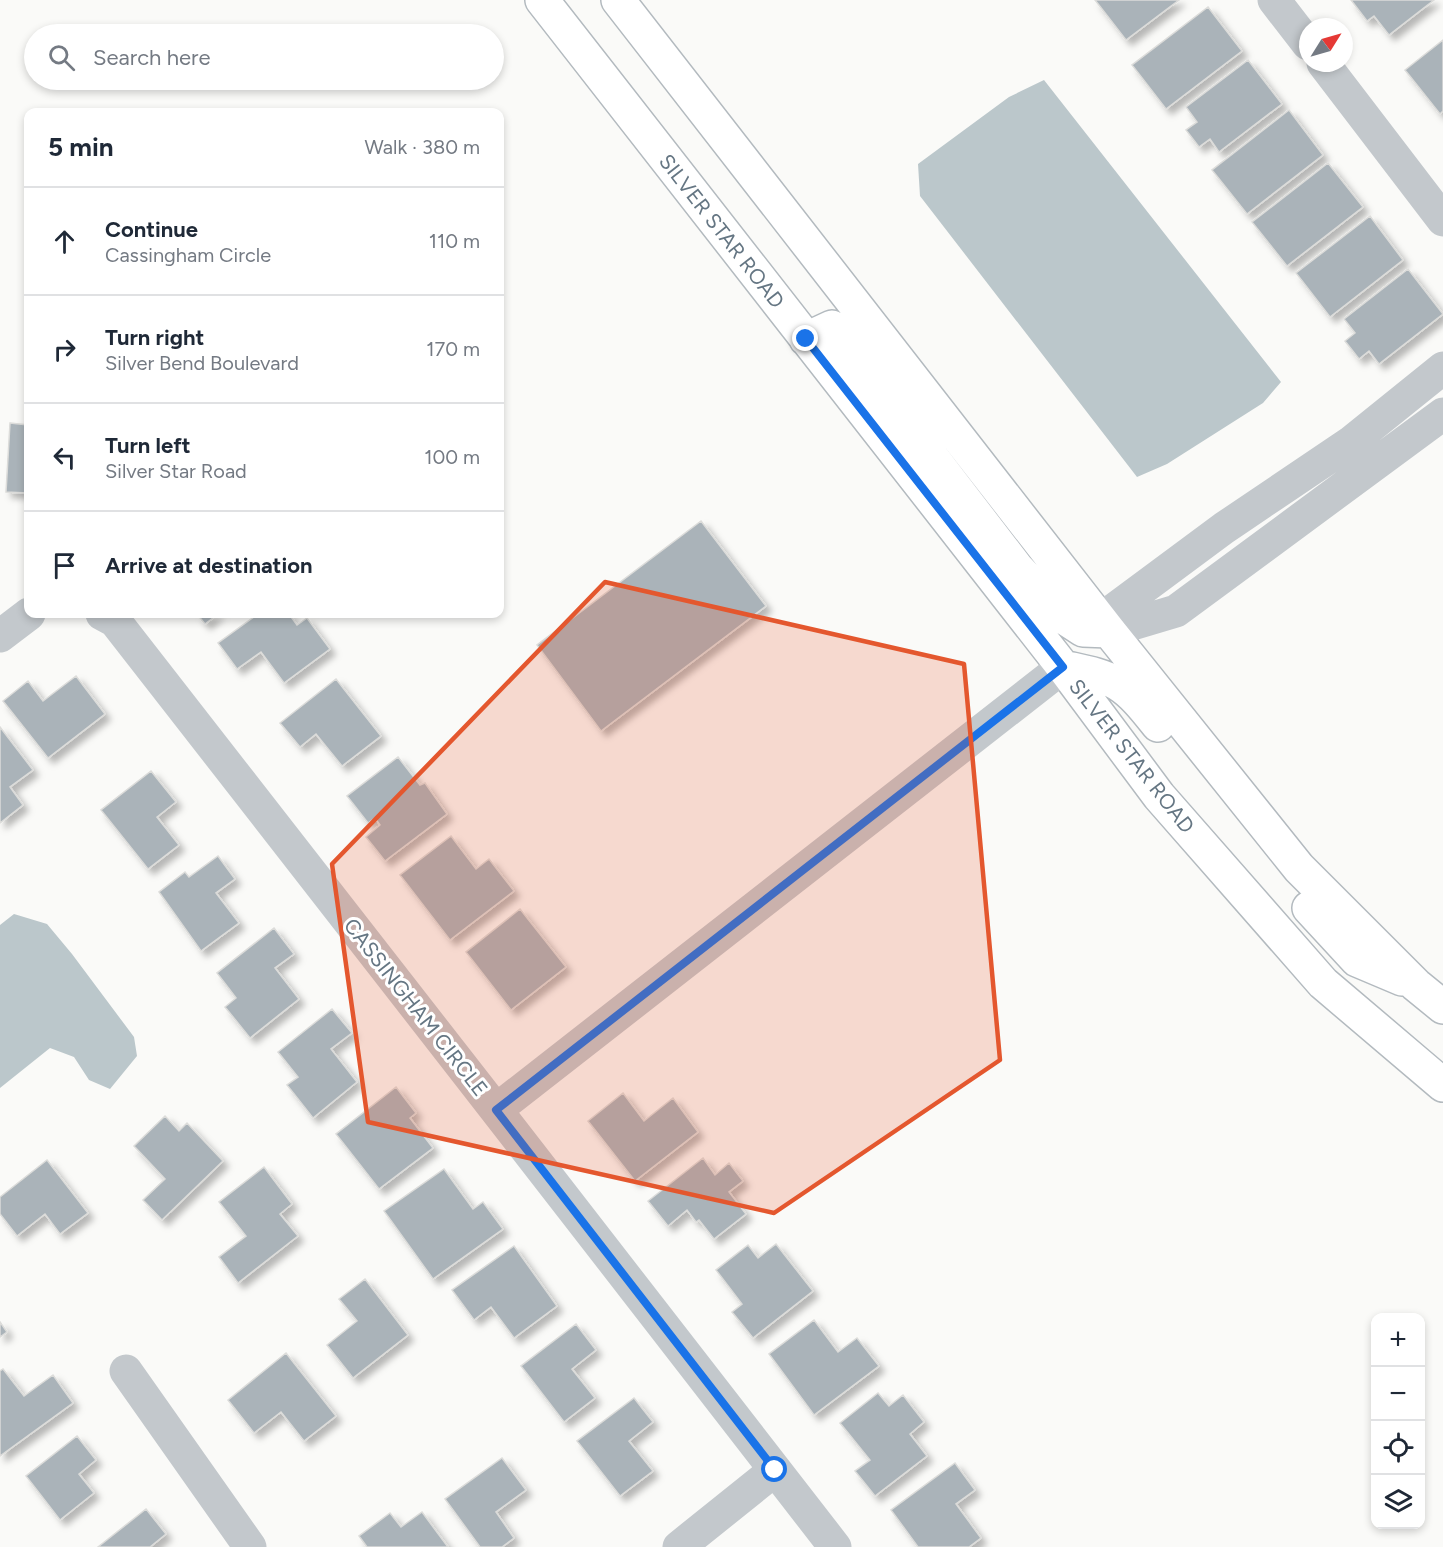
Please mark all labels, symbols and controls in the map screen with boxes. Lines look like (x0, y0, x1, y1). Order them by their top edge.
north arrow (1299, 18, 1353, 72)
search box (24, 24, 504, 90)
icon: search (45, 41, 78, 74)
text: Search here (93, 44, 211, 71)
text: 5 min (48, 131, 114, 163)
text: Walk · 380 m (364, 135, 480, 159)
street label: SILVER STAR ROAD (654, 149, 790, 313)
text: Continue (105, 216, 198, 243)
icon: ahead (48, 225, 81, 258)
text: 110 m (429, 229, 480, 253)
text: Cassingham Circle (105, 243, 271, 267)
text: Turn right (105, 324, 204, 351)
route end (792, 325, 818, 351)
icon: right (48, 333, 81, 366)
text: 170 m (426, 337, 480, 361)
text: Silver Bend Boulevard (105, 351, 299, 375)
text: Turn left (105, 432, 191, 459)
icon: left (48, 441, 81, 474)
text: 100 m (424, 445, 480, 469)
text: Silver Star Road (105, 459, 247, 483)
icon: arrive (48, 549, 81, 582)
text: Arrive at destination (105, 552, 313, 579)
street label: SILVER STAR ROAD (1064, 674, 1200, 838)
street label: CASSINGHAM CIRCLE (339, 913, 493, 1101)
map controls (1371, 1313, 1425, 1529)
button: + (1371, 1313, 1425, 1367)
button: − (1371, 1367, 1425, 1421)
button: locate (1371, 1421, 1425, 1475)
route start (761, 1456, 787, 1482)
button: layers (1371, 1475, 1425, 1529)

